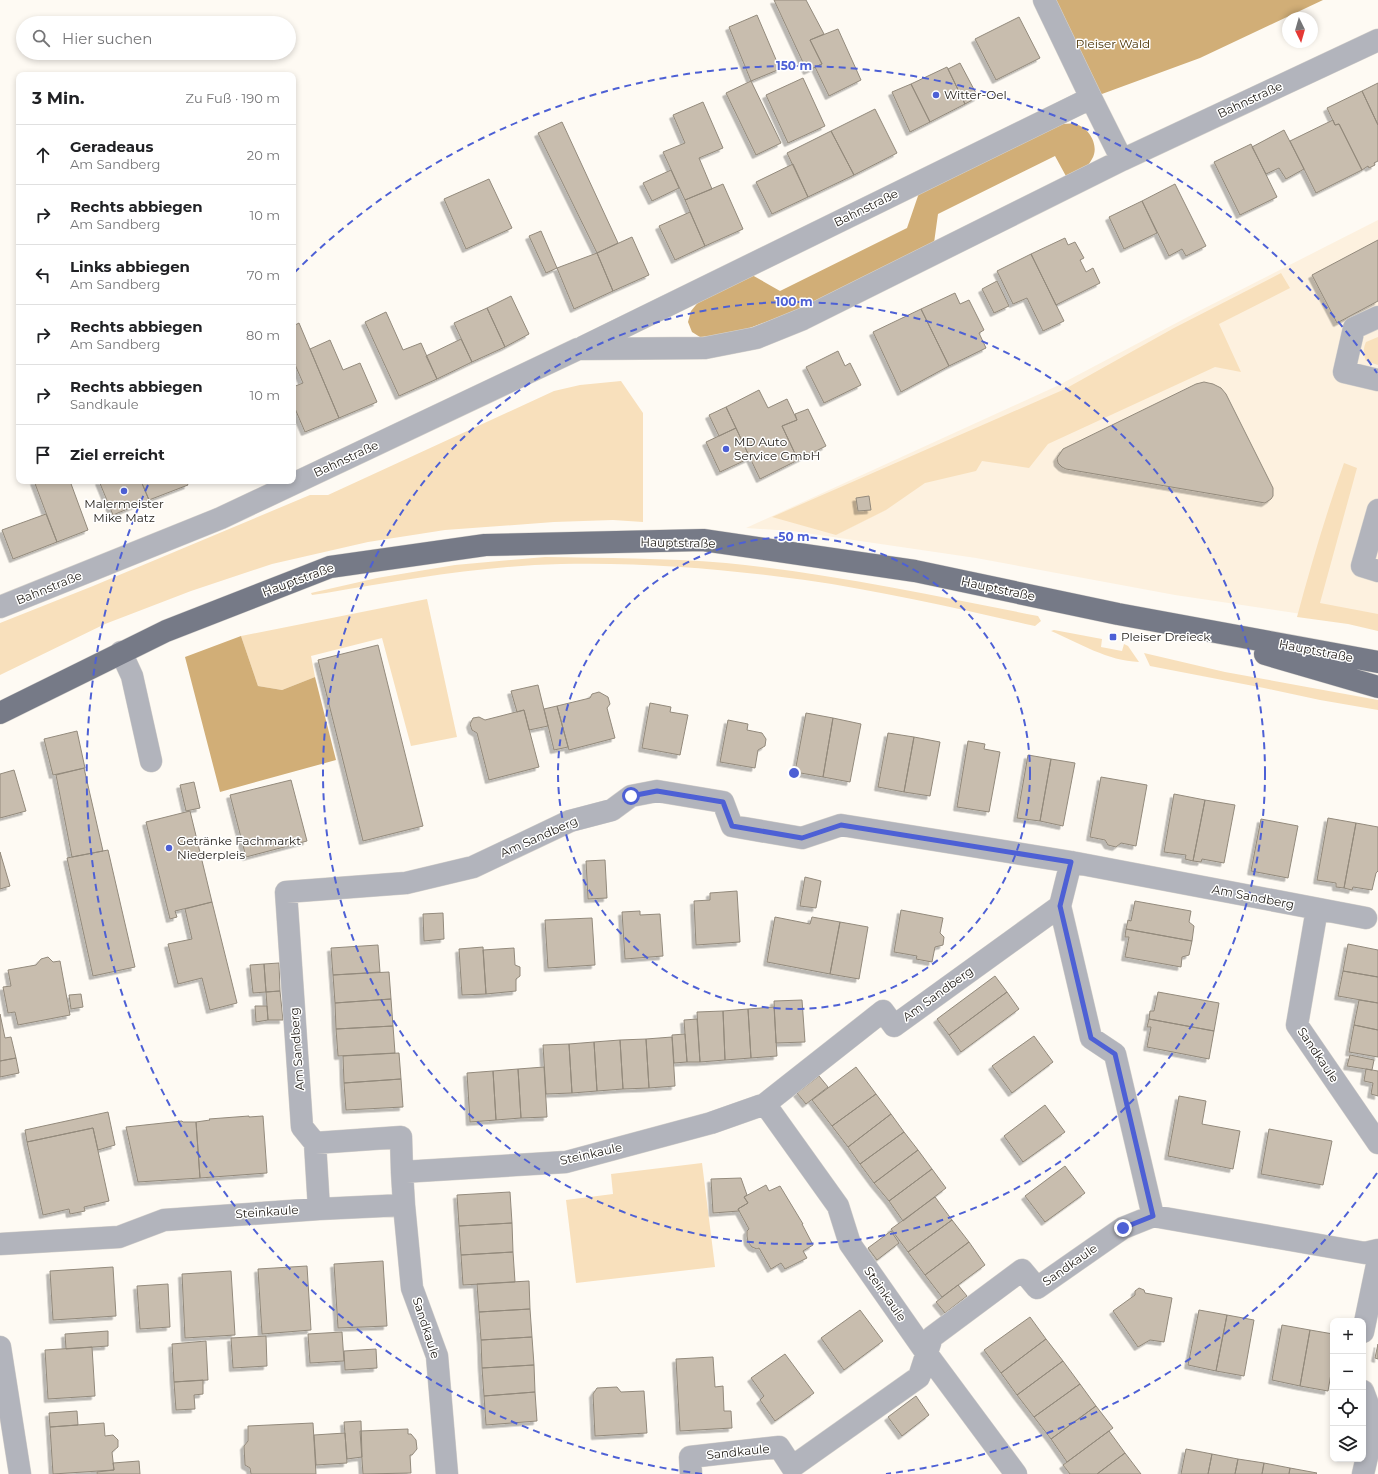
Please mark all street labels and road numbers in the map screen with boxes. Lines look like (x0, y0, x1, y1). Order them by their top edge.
street label: Bahnstraße (1215, 78, 1285, 121)
street label: Bahnstraße (831, 186, 900, 230)
street label: Bahnstraße (311, 437, 381, 480)
street label: Hauptstraße (640, 534, 716, 551)
street label: Hauptstraße (260, 560, 336, 599)
street label: Bahnstraße (14, 568, 84, 608)
street label: Hauptstraße (960, 573, 1036, 604)
street label: Hauptstraße (1278, 636, 1354, 665)
street label: Am Sandberg (498, 813, 580, 860)
street label: Am Sandberg (1211, 881, 1295, 912)
street label: Am Sandberg (900, 963, 976, 1024)
street label: Am Sandberg (286, 1007, 307, 1091)
street label: Sandkaule (1294, 1024, 1342, 1085)
street label: Steinkaule (558, 1139, 623, 1168)
street label: Steinkaule (235, 1202, 299, 1221)
street label: Sandkaule (1039, 1240, 1100, 1289)
street label: Steinkaule (861, 1263, 910, 1324)
street label: Sandkaule (410, 1295, 443, 1360)
street label: Sandkaule (706, 1441, 770, 1462)

